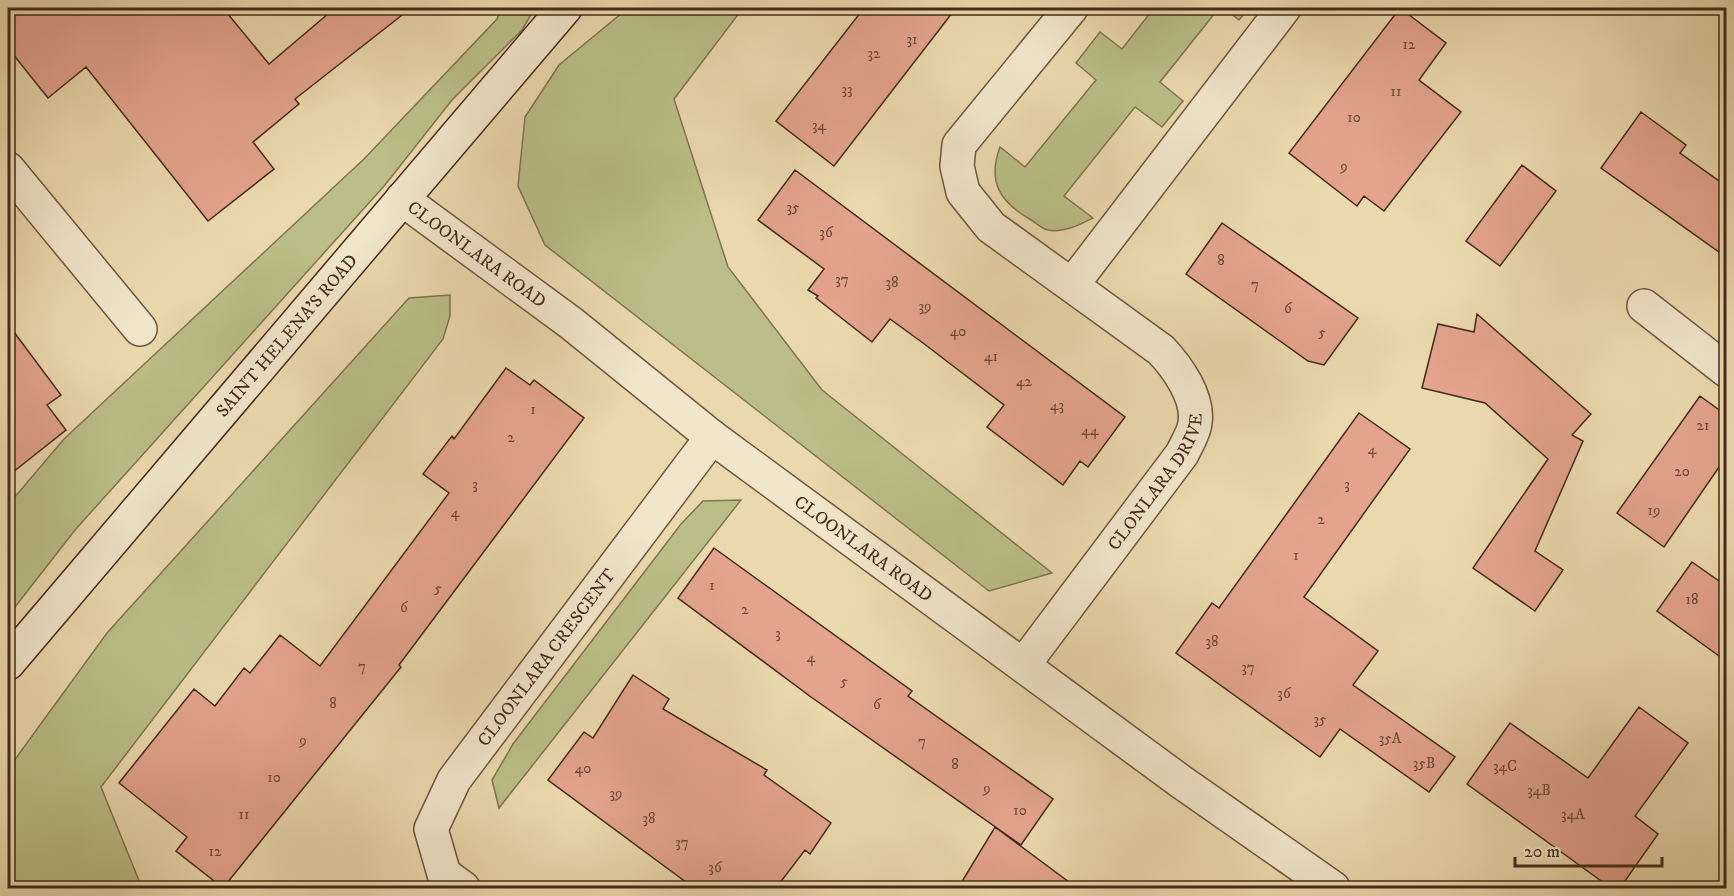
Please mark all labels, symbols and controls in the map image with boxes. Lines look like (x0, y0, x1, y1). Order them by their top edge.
house number: 31 (906, 30, 918, 49)
house number: 12 (1403, 35, 1416, 54)
house number: 32 (868, 44, 881, 63)
house number: 33 (841, 80, 853, 99)
house number: 11 (1390, 82, 1402, 101)
house number: 10 (1347, 108, 1361, 127)
house number: 34 (812, 116, 826, 135)
house number: 9 (1339, 157, 1348, 176)
street label: CLOONLARA ROAD (403, 197, 550, 313)
house number: 35 (786, 198, 800, 217)
house number: 36 (819, 223, 834, 242)
street label: SAINT HELENA'S ROAD (212, 250, 363, 422)
house number: 8 (1217, 251, 1225, 270)
house number: 37 (835, 270, 849, 289)
house number: 38 (885, 273, 899, 292)
house number: 7 (1251, 275, 1259, 294)
house number: 39 (918, 297, 932, 316)
house number: 6 (1284, 299, 1293, 318)
house number: 40 (950, 322, 966, 341)
house number: 5 (1318, 323, 1326, 342)
house number: 41 (984, 347, 998, 366)
house number: 42 (1016, 372, 1033, 391)
house number: 43 (1050, 396, 1064, 415)
house number: 1 (530, 400, 536, 419)
street label: CLONLARA DRIVE (1103, 412, 1208, 555)
house number: 21 (1697, 416, 1709, 435)
house number: 44 (1081, 421, 1099, 440)
house number: 2 (507, 428, 515, 447)
house number: 4 (1368, 440, 1377, 459)
house number: 20 (1674, 462, 1690, 481)
house number: 3 (472, 475, 478, 494)
house number: 3 (1344, 475, 1350, 494)
street label: CLOONLARA ROAD (789, 491, 937, 607)
house number: 19 (1648, 501, 1660, 520)
house number: 4 (451, 503, 460, 522)
house number: 2 (1317, 510, 1325, 529)
house number: 1 (1293, 546, 1299, 565)
street label: CLOONLARA CRESCENT (473, 565, 621, 751)
house number: 1 (709, 576, 715, 595)
house number: 5 (434, 579, 442, 598)
house number: 18 (1685, 590, 1699, 609)
house number: 6 (400, 598, 409, 617)
house number: 2 (741, 600, 749, 619)
house number: 3 (775, 624, 781, 643)
house number: 38 (1205, 632, 1219, 651)
house number: 4 (807, 648, 816, 667)
house number: 7 (358, 657, 366, 676)
house number: 37 (1241, 658, 1255, 677)
house number: 5 (840, 672, 848, 691)
house number: 36 (1277, 684, 1292, 703)
house number: 8 (329, 694, 337, 713)
house number: 6 (873, 695, 882, 714)
house number: 35 (1313, 710, 1327, 729)
house number: 35A (1379, 729, 1402, 748)
house number: 9 (298, 731, 307, 750)
house number: 7 (918, 732, 926, 751)
house number: 35B (1413, 754, 1435, 773)
house number: 8 (951, 755, 959, 774)
house number: 34C (1493, 757, 1517, 776)
house number: 40 (575, 759, 591, 778)
house number: 10 (267, 768, 281, 787)
house number: 9 (982, 779, 991, 798)
house number: 34B (1527, 781, 1551, 800)
house number: 39 (609, 784, 623, 803)
house number: 10 (1013, 801, 1027, 820)
house number: 11 (238, 805, 250, 824)
house number: 34A (1561, 805, 1585, 824)
house number: 38 (642, 809, 656, 828)
scale bar (1515, 830, 1662, 868)
house number: 37 (675, 833, 689, 852)
text: 20 m (1524, 841, 1560, 863)
house number: 12 (209, 842, 222, 861)
house number: 36 (708, 858, 723, 877)

